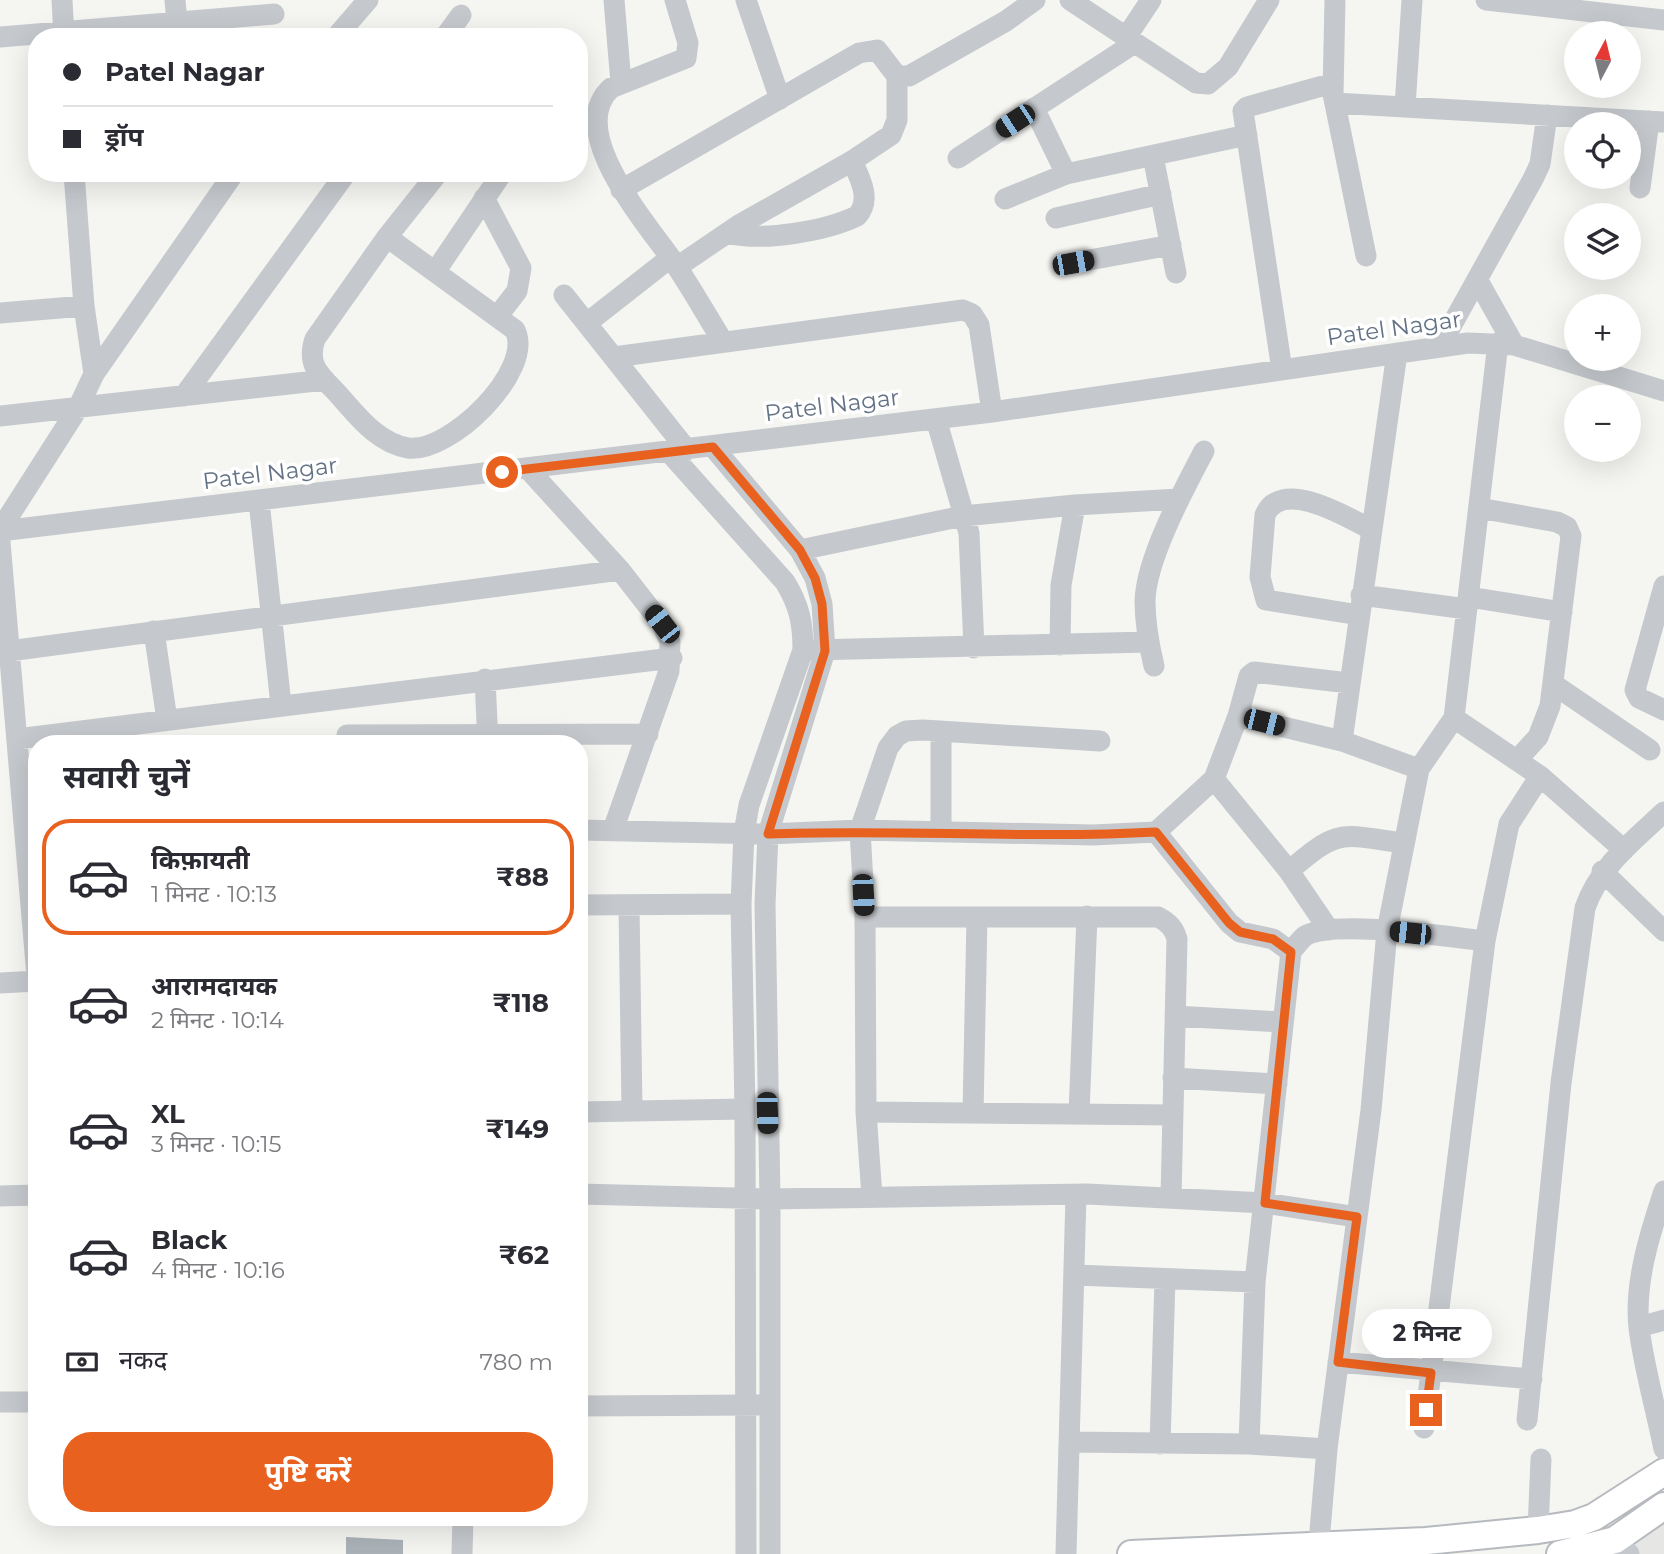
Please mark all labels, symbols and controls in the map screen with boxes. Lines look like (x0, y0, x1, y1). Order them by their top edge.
north arrow (1564, 21, 1642, 98)
map controls (1564, 21, 1641, 462)
text: Patel Nagar (105, 56, 265, 88)
car (992, 101, 1039, 141)
button: locate (1564, 112, 1641, 189)
text: ड्रॉप (105, 121, 143, 153)
button: layers (1564, 203, 1641, 280)
car (1051, 249, 1096, 277)
button: + (1564, 294, 1641, 371)
street label: Patel Nagar (1325, 305, 1463, 351)
street label: Patel Nagar (763, 383, 901, 427)
button: − (1564, 385, 1641, 462)
street label: Patel Nagar (201, 451, 339, 495)
route start (486, 456, 518, 488)
car (641, 601, 684, 647)
car (1242, 707, 1287, 737)
text: सवारी चुनें (63, 757, 190, 796)
text: किफ़ायती (151, 844, 250, 876)
icon: car (67, 846, 130, 909)
text: ₹88 (496, 861, 549, 893)
car (852, 873, 875, 917)
text: 1 मिनट · 10:13 (151, 880, 277, 908)
car (1389, 920, 1432, 946)
text: आरामदायक (151, 970, 277, 1002)
icon: car (67, 972, 130, 1035)
text: ₹118 (492, 987, 549, 1019)
text: 2 मिनट · 10:14 (151, 1006, 284, 1034)
car (756, 1092, 779, 1134)
icon: car (67, 1098, 130, 1161)
text: XL (151, 1098, 185, 1130)
text: ₹149 (485, 1113, 549, 1145)
text: 3 मिनट · 10:15 (151, 1130, 282, 1158)
icon: car (67, 1224, 130, 1287)
text: Black (151, 1224, 227, 1256)
text: ₹62 (499, 1239, 549, 1271)
text: 4 मिनट · 10:16 (151, 1256, 285, 1284)
callout: 2 मिनट (1361, 1308, 1491, 1358)
text: 2 मिनट (1393, 1319, 1461, 1347)
icon: cash (63, 1343, 101, 1381)
text: नकद (119, 1344, 167, 1376)
text: 780 m (480, 1348, 553, 1376)
route end (1410, 1394, 1442, 1426)
button: पुष्टि करें (63, 1432, 553, 1512)

